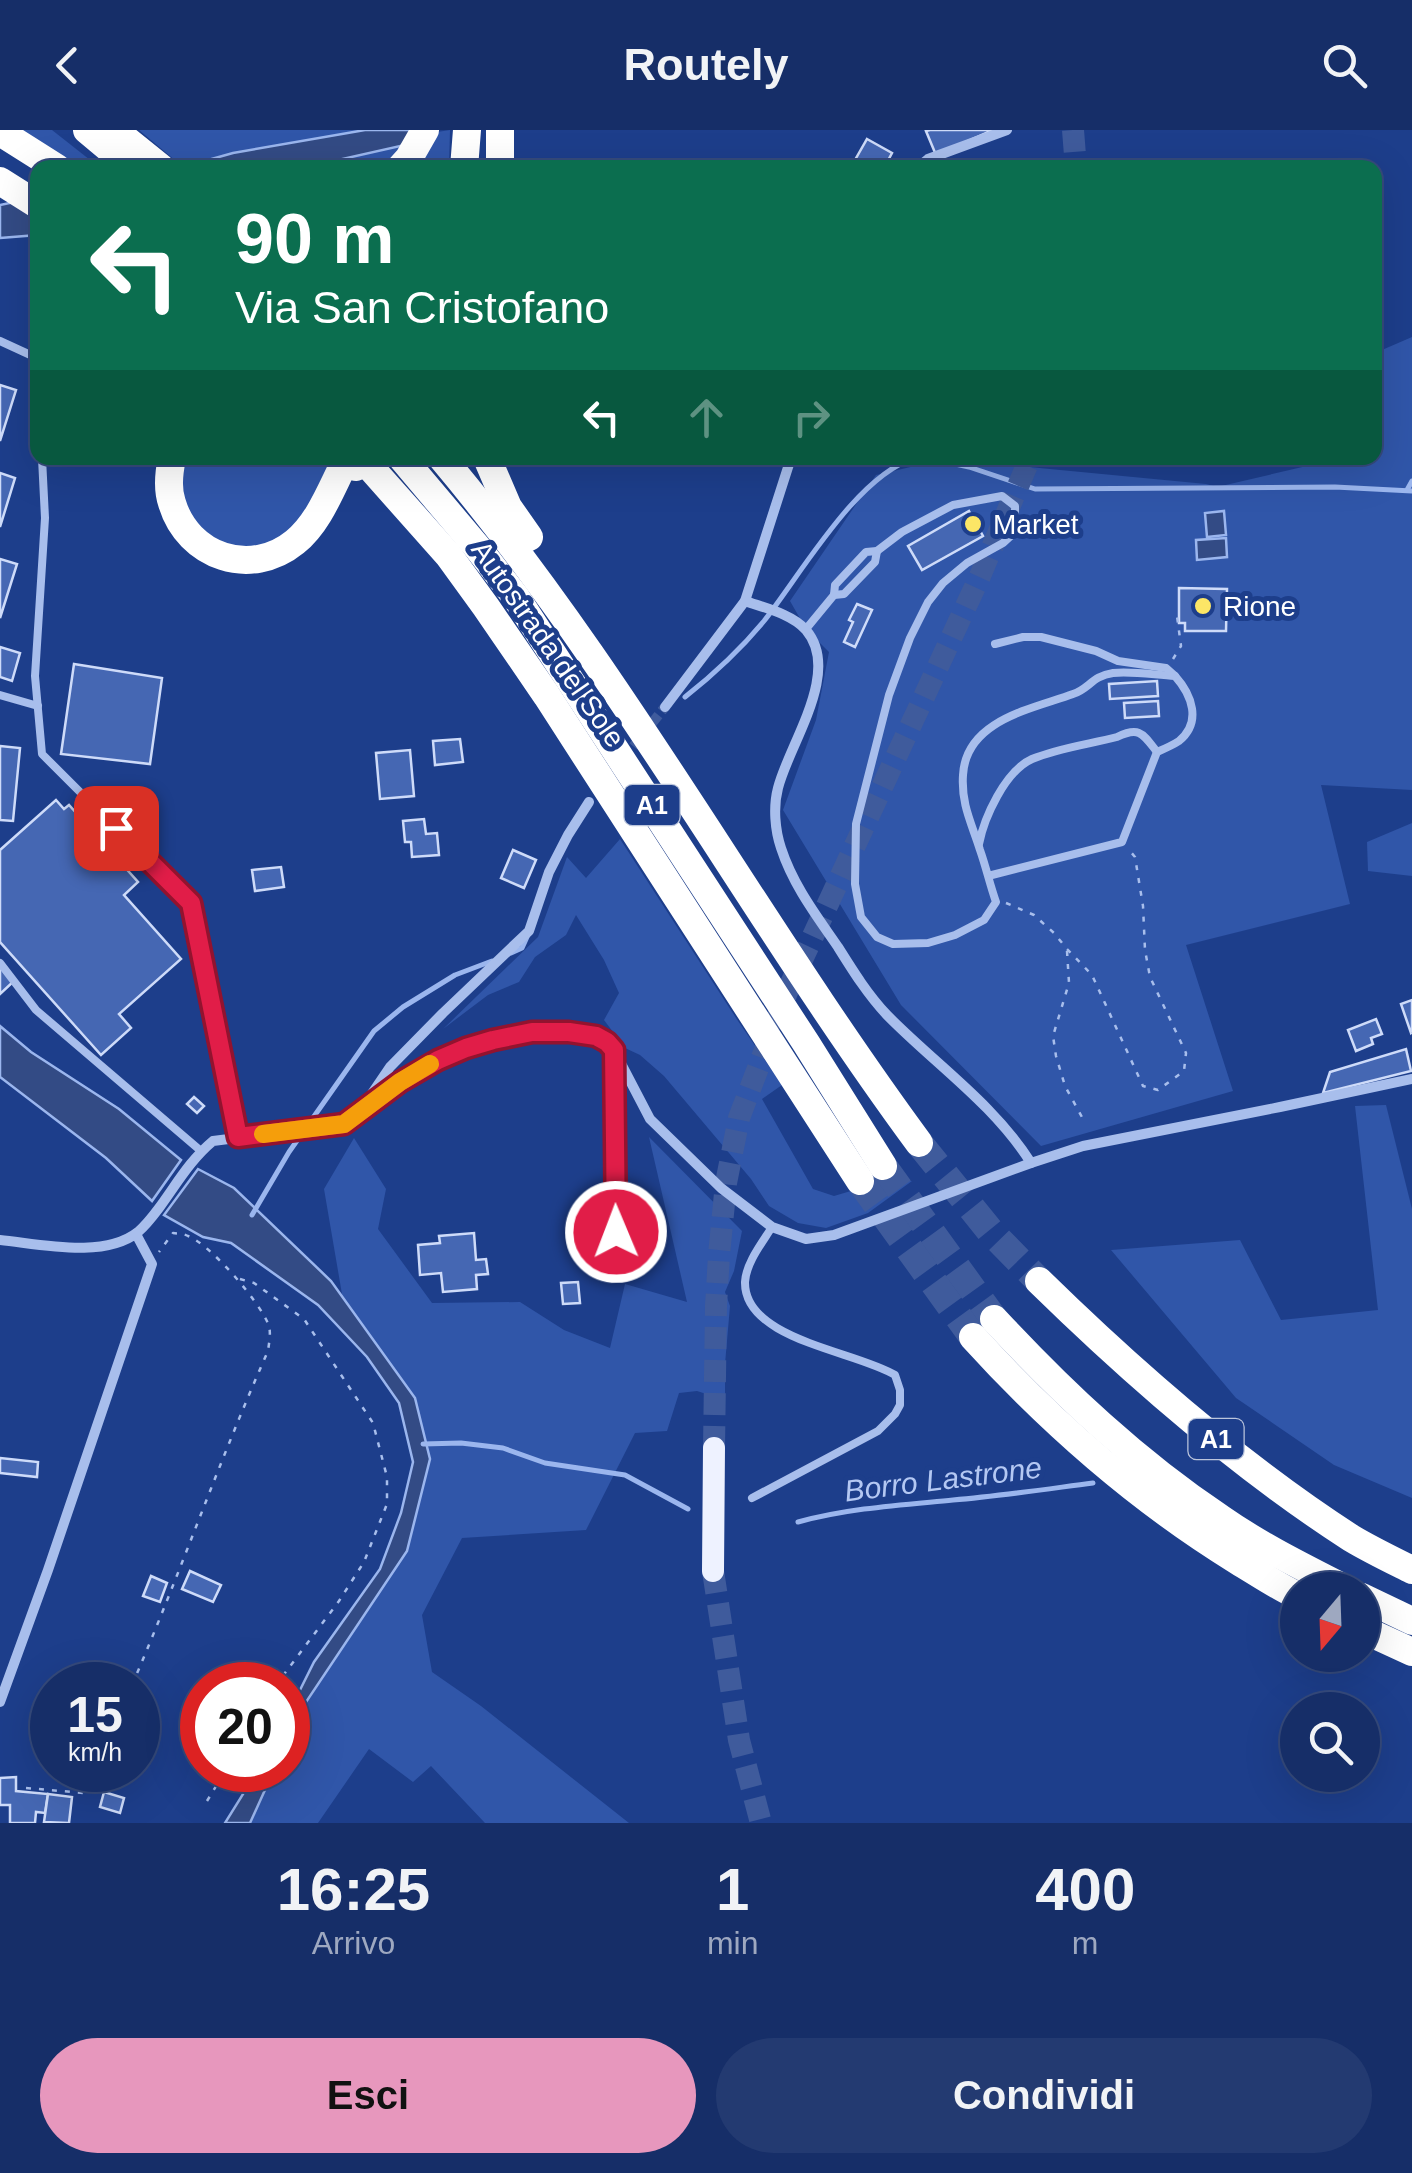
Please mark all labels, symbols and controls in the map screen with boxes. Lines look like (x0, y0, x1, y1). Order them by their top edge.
icon: back (40, 38, 95, 93)
icon: search (1317, 38, 1372, 93)
text: Routely (623, 39, 789, 90)
icon: left (70, 200, 200, 330)
text: 90 m (235, 200, 395, 278)
text: Via San Cristofano (235, 282, 609, 333)
icon: left (574, 390, 629, 445)
icon: ahead (679, 390, 734, 445)
icon: right (784, 390, 839, 445)
place label: Market (993, 509, 1079, 540)
marker: Market (962, 513, 984, 535)
street label: Autostrada del Sole (465, 535, 631, 753)
place label: Rione (1223, 591, 1296, 622)
marker: Rione (1192, 595, 1214, 617)
road number: A1 (624, 785, 680, 825)
pin (74, 786, 159, 871)
icon: arrive (89, 801, 144, 856)
position arrow (564, 1180, 668, 1284)
road number: A1 (1188, 1419, 1244, 1459)
water label: Borro Lastrone (843, 1451, 1043, 1507)
north arrow (1280, 1572, 1380, 1672)
map controls (1280, 1572, 1380, 1792)
speed limit sign: 20 (180, 1662, 310, 1792)
text: 15 (67, 1687, 123, 1743)
button: search (1280, 1692, 1380, 1792)
text: km/h (68, 1738, 122, 1766)
text: 16:25 (277, 1856, 430, 1923)
text: 1 (716, 1856, 749, 1923)
text: 400 (1035, 1856, 1135, 1923)
text: Arrivo (312, 1925, 395, 1961)
text: min (707, 1925, 758, 1961)
text: m (1072, 1925, 1099, 1961)
button: Esci (40, 2038, 696, 2153)
button: Condividi (716, 2038, 1372, 2153)

